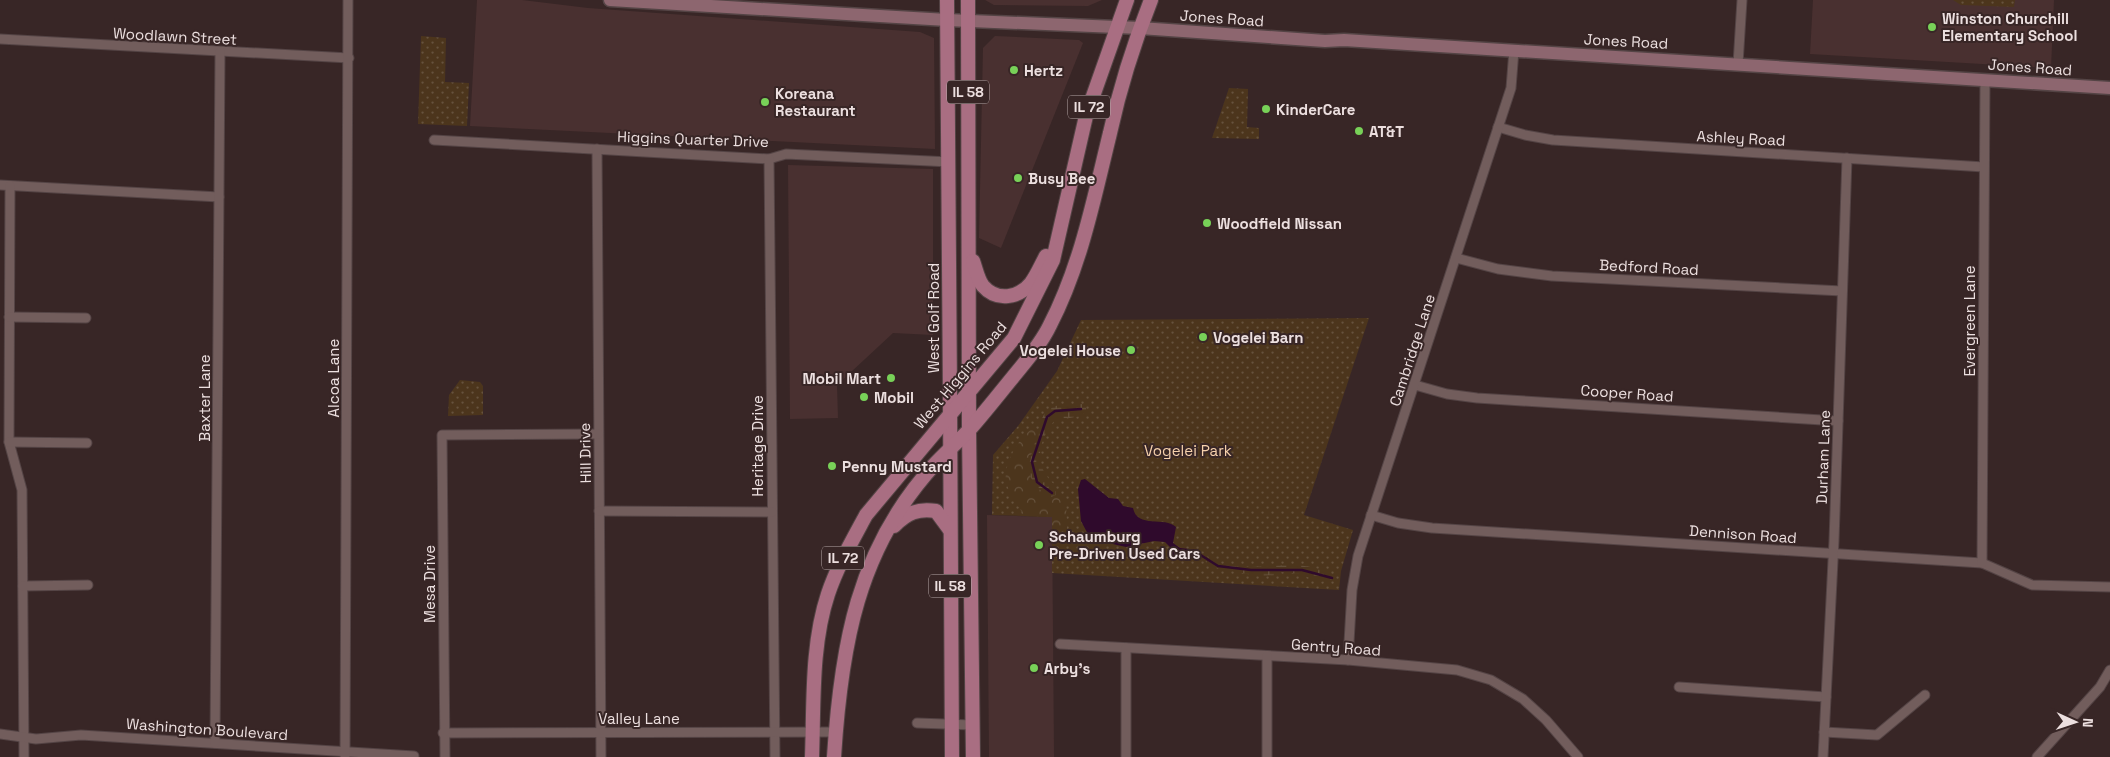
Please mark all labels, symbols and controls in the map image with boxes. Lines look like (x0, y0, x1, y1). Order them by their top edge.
street label: Jones Road (1179, 6, 1265, 30)
place label: Winston Churchill Elementary School (1942, 9, 2077, 45)
marker: Winston Churchill Elementary School (1926, 21, 1938, 33)
street label: Woodlawn Street (112, 23, 238, 49)
street label: Jones Road (1583, 29, 1669, 53)
street label: Jones Road (1987, 55, 2073, 79)
place label: Hertz (1024, 61, 1063, 80)
marker: Hertz (1008, 64, 1020, 76)
road number: IL 58 (947, 80, 989, 104)
place label: Koreana Restaurant (775, 84, 856, 120)
road number: IL 72 (1068, 95, 1110, 118)
marker: Koreana Restaurant (759, 96, 771, 108)
place label: KinderCare (1276, 100, 1356, 119)
marker: KinderCare (1260, 103, 1272, 115)
place label: AT&T (1369, 122, 1404, 141)
marker: AT&T (1353, 125, 1365, 137)
street label: Ashley Road (1696, 126, 1786, 150)
street label: Higgins Quarter Drive (617, 127, 769, 151)
place label: Busy Bee (1028, 169, 1096, 188)
marker: Busy Bee (1012, 172, 1024, 184)
place label: Woodfield Nissan (1217, 214, 1342, 233)
marker: Woodfield Nissan (1201, 217, 1213, 229)
street label: Bedford Road (1599, 255, 1699, 279)
street label: West Golf Road (924, 263, 943, 373)
street label: Evergreen Lane (1960, 265, 1979, 377)
street label: Cambridge Lane (1385, 291, 1439, 409)
street label: West Higgins Road (909, 317, 1011, 433)
place label: Vogelei Barn (1213, 328, 1303, 347)
marker: Vogelei Barn (1197, 331, 1209, 343)
street label: Alcoa Lane (324, 339, 343, 417)
place label: Vogelei House (1020, 341, 1121, 360)
marker: Vogelei House (1125, 344, 1137, 356)
street label: Baxter Lane (195, 354, 214, 442)
place label: Mobil Mart (803, 369, 881, 388)
marker: Mobil Mart (885, 372, 897, 384)
street label: Cooper Road (1580, 380, 1674, 406)
place label: Mobil (874, 388, 914, 407)
marker: Mobil (858, 391, 870, 403)
street label: Heritage Drive (748, 395, 767, 497)
street label: Durham Lane (1812, 409, 1834, 504)
street label: Hill Drive (575, 422, 595, 483)
park label: Vogelei Park (1144, 441, 1232, 460)
place label: Penny Mustard (842, 457, 952, 476)
marker: Penny Mustard (826, 460, 838, 472)
street label: Dennison Road (1689, 521, 1797, 547)
place label: Schaumburg Pre-Driven Used Cars (1049, 527, 1201, 563)
marker: Schaumburg Pre-Driven Used Cars (1033, 539, 1045, 551)
street label: Mesa Drive (420, 545, 439, 623)
road number: IL 72 (822, 546, 864, 570)
road number: IL 58 (929, 574, 971, 598)
street label: Gentry Road (1290, 634, 1382, 660)
place label: Arby's (1044, 659, 1091, 678)
marker: Arby's (1028, 662, 1040, 674)
north arrow (2050, 697, 2100, 747)
street label: Valley Lane (598, 709, 680, 728)
street label: Washington Boulevard (125, 714, 289, 744)
text: N (2079, 718, 2097, 728)

